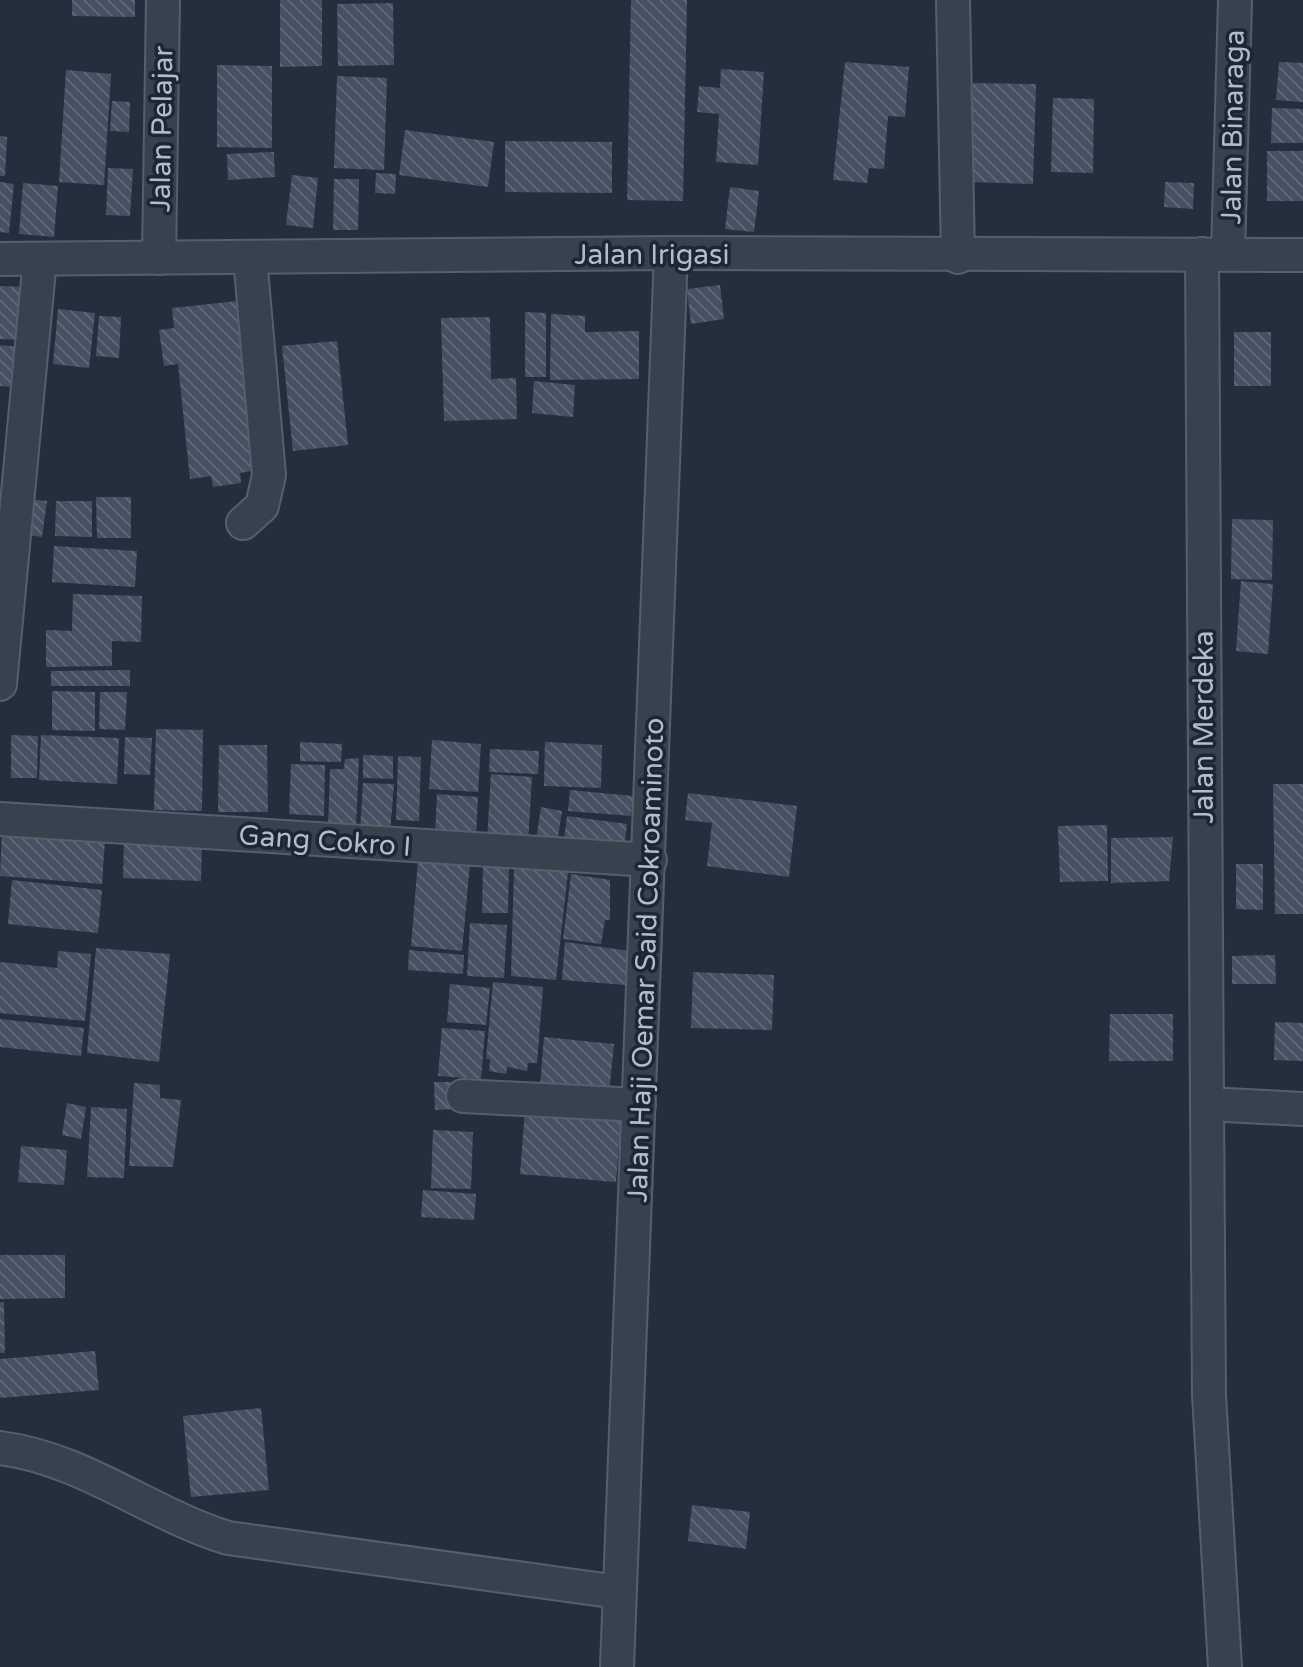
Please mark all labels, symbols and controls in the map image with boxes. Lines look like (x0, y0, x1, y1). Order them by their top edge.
street label: Jalan Binaraga (1214, 29, 1252, 225)
street label: Jalan Pelajar (144, 45, 180, 212)
street label: Jalan Irigasi (574, 238, 730, 272)
street label: Jalan Merdeka (1187, 631, 1221, 823)
street label: Jalan Haji Oemar Said Cokroaminoto (621, 717, 671, 1203)
street label: Gang Cokro I (238, 818, 412, 864)

